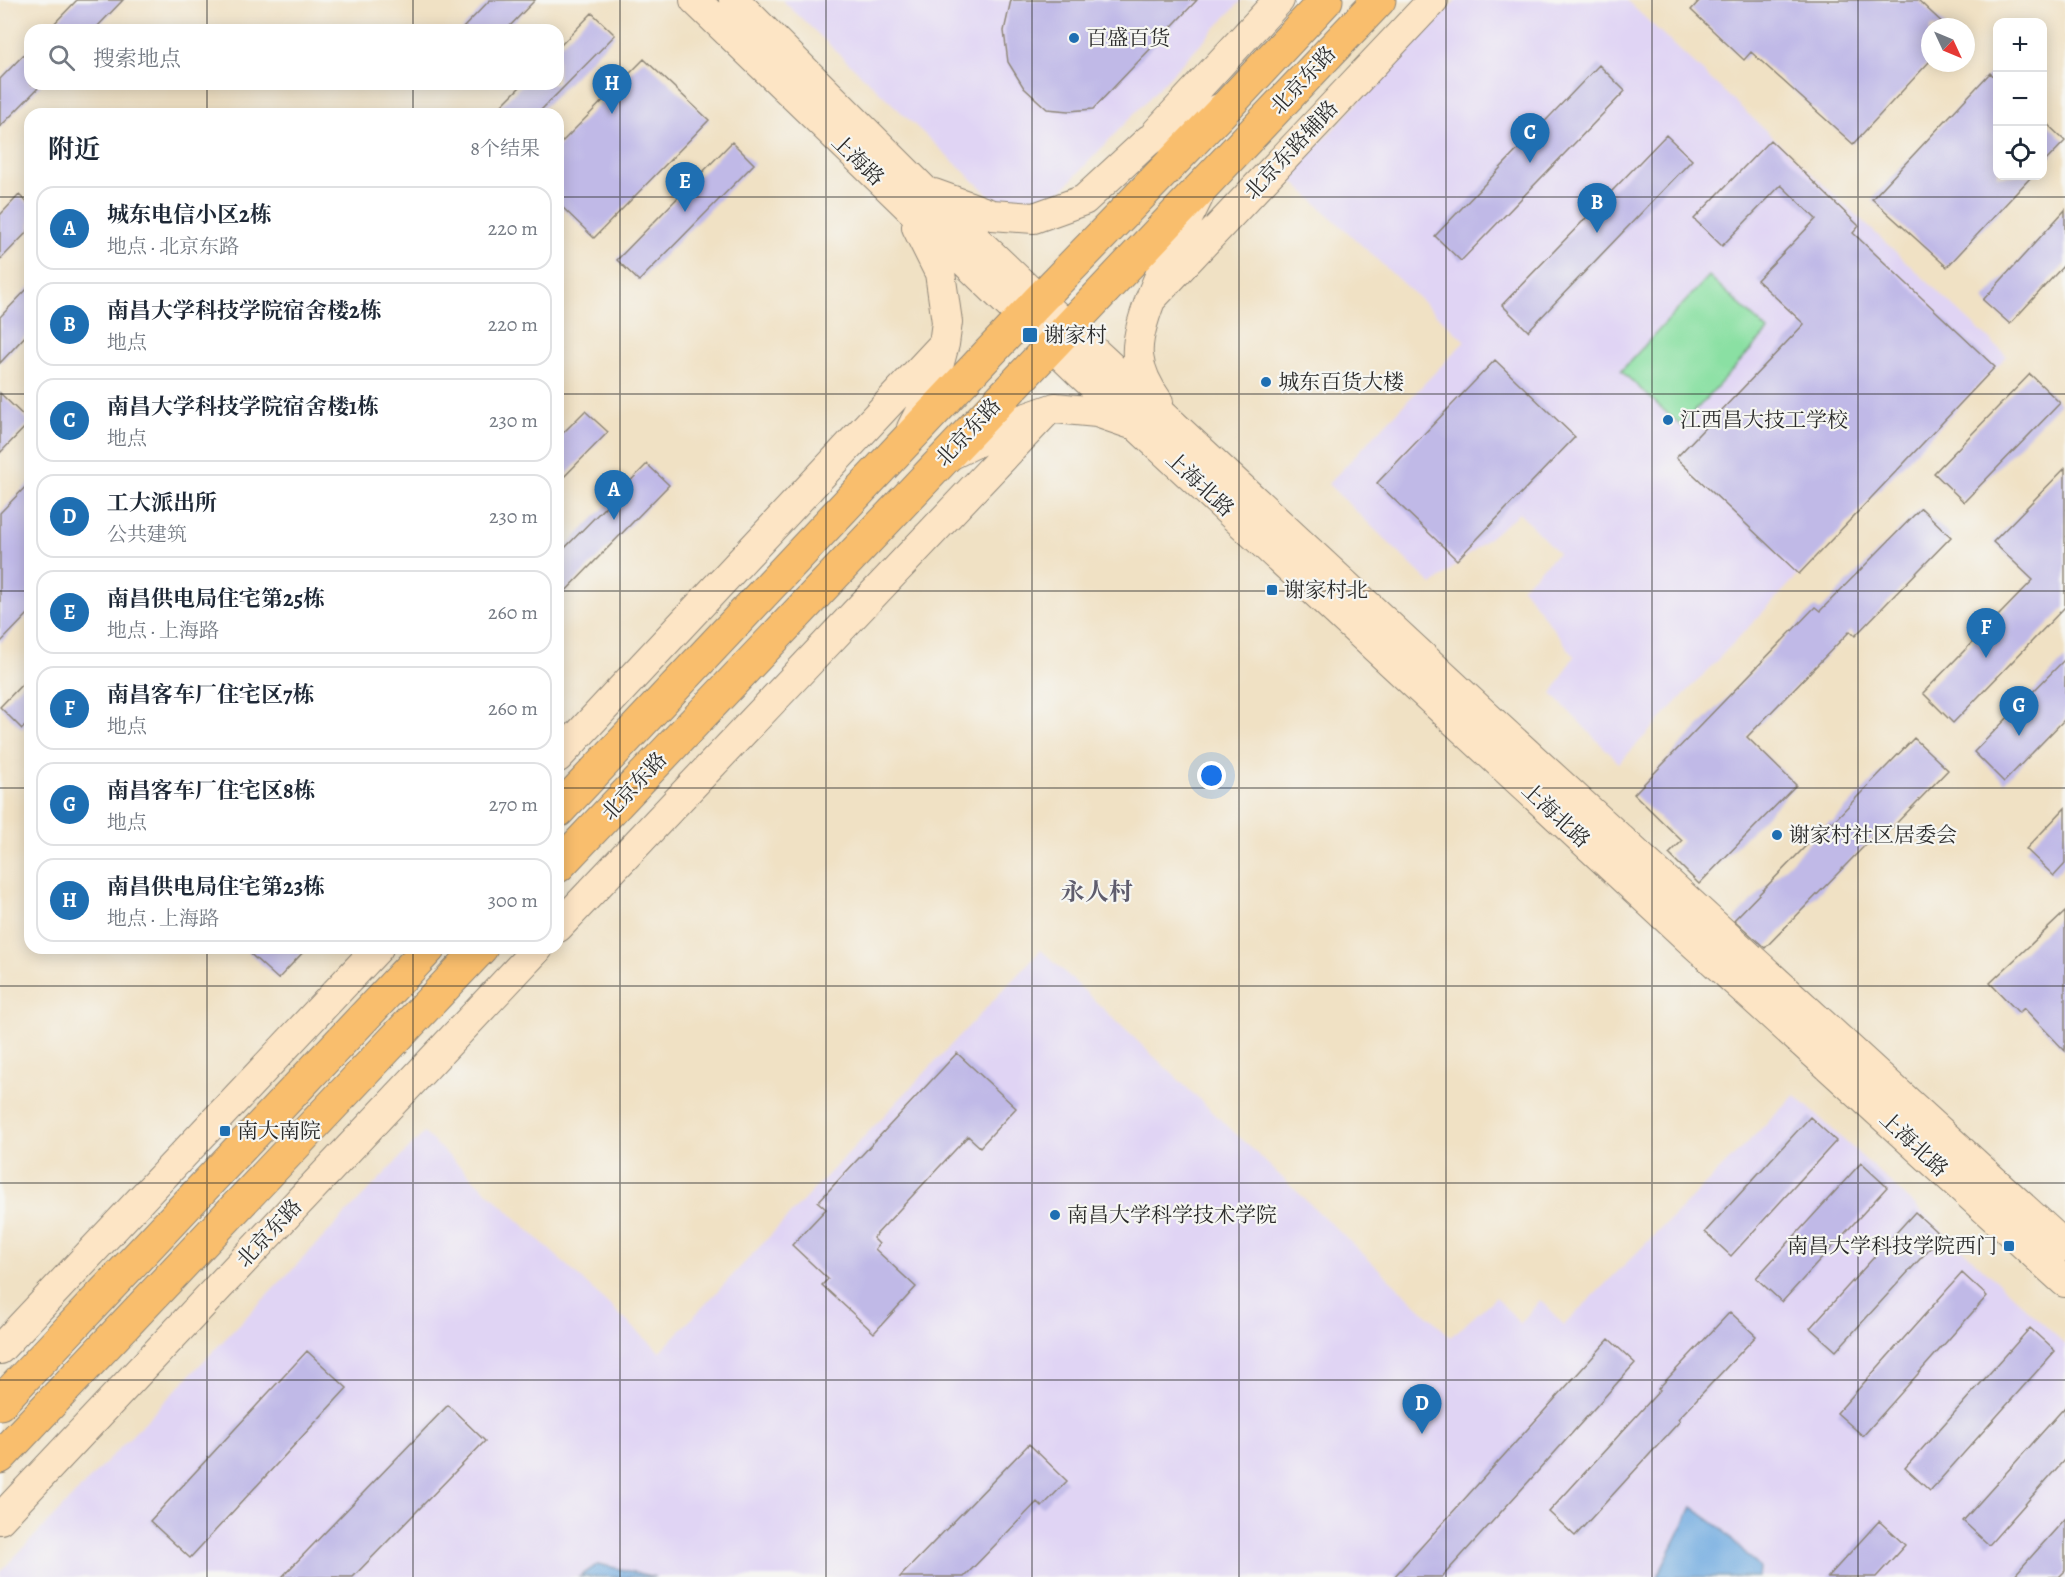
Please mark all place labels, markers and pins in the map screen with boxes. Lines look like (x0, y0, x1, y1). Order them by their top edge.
place label: 百盛百货 (1086, 24, 1170, 52)
marker: 百盛百货 (1067, 31, 1081, 45)
pin: H (592, 64, 632, 114)
pin: C (1510, 114, 1550, 163)
pin: E (666, 162, 704, 212)
pin: B (1578, 184, 1616, 233)
place label: 谢家村 (1044, 321, 1107, 349)
marker: 谢家村 (1021, 326, 1039, 344)
place label: 城东百货大楼 (1278, 368, 1404, 396)
marker: 城东百货大楼 (1259, 375, 1273, 389)
place label: 江西昌大技工学校 (1680, 406, 1848, 434)
marker: 江西昌大技工学校 (1661, 413, 1675, 427)
pin: A (594, 470, 634, 520)
place label: 谢家村北 (1284, 576, 1368, 604)
marker: 谢家村北 (1265, 583, 1279, 597)
pin: F (1966, 608, 2006, 658)
pin: G (2000, 686, 2038, 736)
place label: 谢家村社区居委会 (1789, 821, 1957, 849)
marker: 谢家村社区居委会 (1770, 828, 1784, 842)
place label: 南大南院 (237, 1117, 321, 1145)
marker: 南大南院 (218, 1124, 232, 1138)
place label: 南昌大学科学技术学院 (1067, 1201, 1277, 1229)
marker: 南昌大学科学技术学院 (1048, 1208, 1062, 1222)
place label: 南昌大学科技学院西门 (1787, 1232, 1997, 1260)
marker: 南昌大学科技学院西门 (2002, 1239, 2016, 1253)
pin: D (1402, 1384, 1442, 1434)

